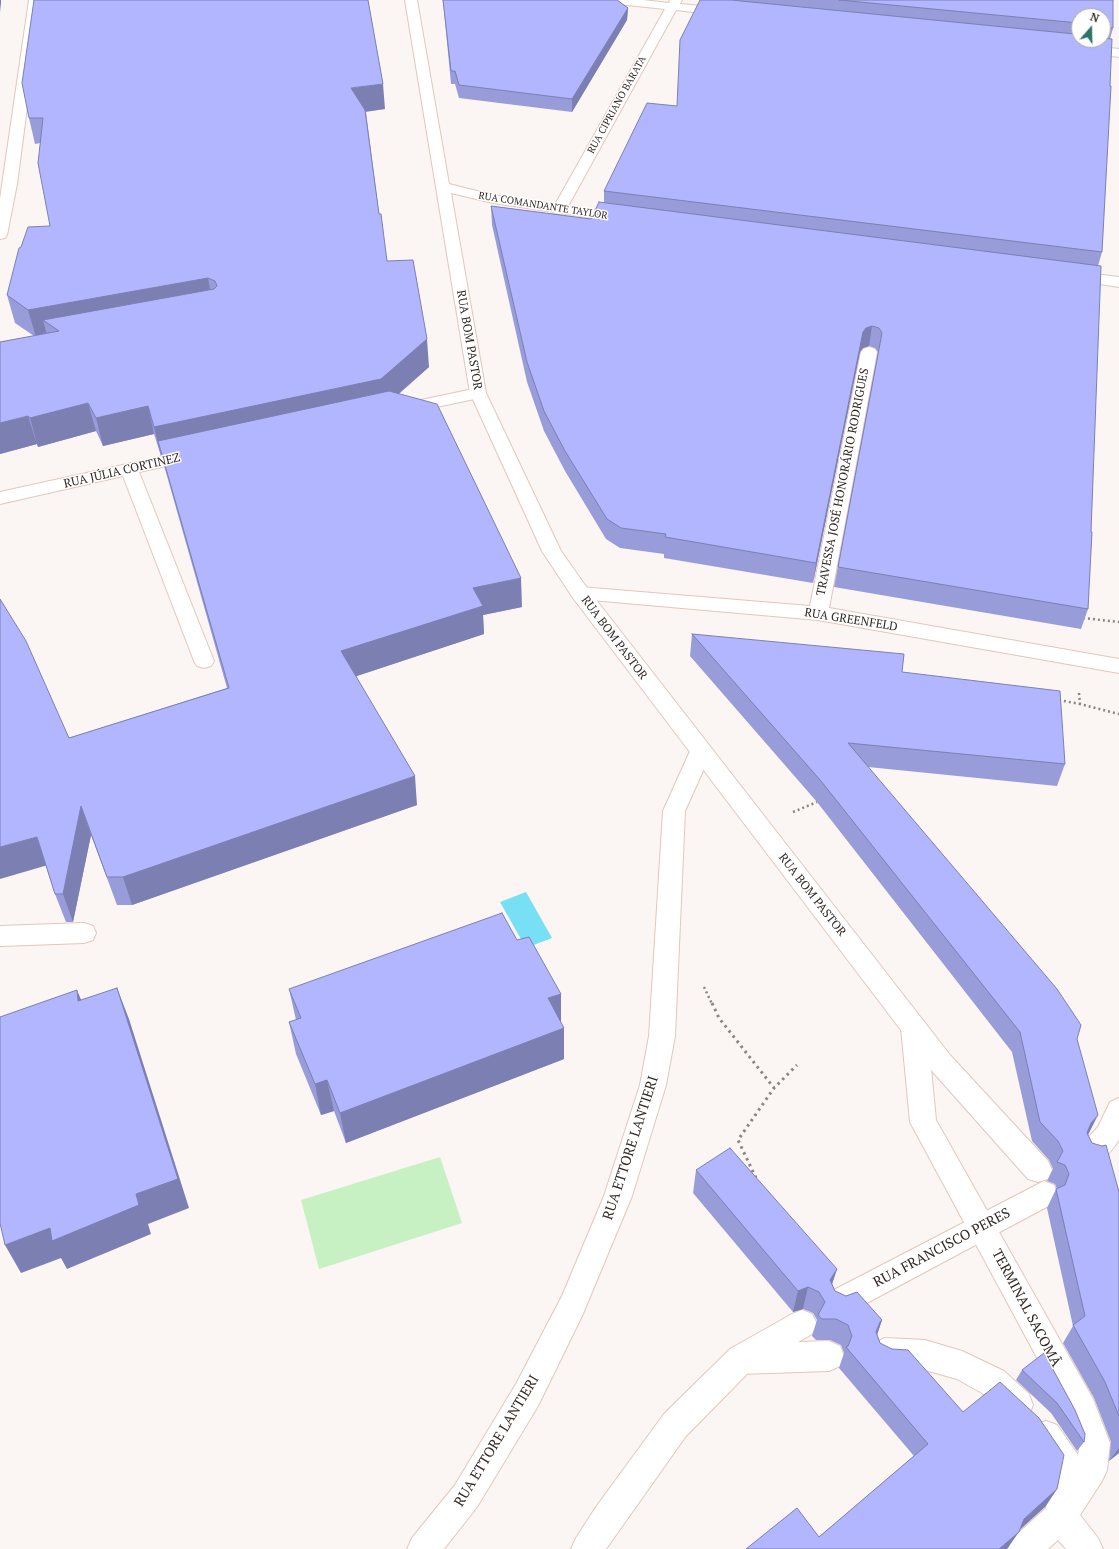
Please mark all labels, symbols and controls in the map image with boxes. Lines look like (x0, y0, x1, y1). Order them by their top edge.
north arrow (1071, 8, 1111, 48)
text: N (1088, 10, 1101, 26)
street label: RUA CIPRIANO BARATA (585, 54, 649, 156)
street label: RUA COMANDANTE TAYLOR (478, 190, 608, 222)
street label: RUA BOM PASTOR (453, 289, 485, 391)
street label: TRAVESSA JOSÉ HONORÁRIO RODRIGUES (814, 367, 872, 597)
street label: RUA JÚLIA CORTINEZ (62, 451, 182, 491)
street label: RUA BOM PASTOR (578, 593, 650, 683)
street label: RUA GREENFELD (803, 606, 899, 634)
street label: RUA BOM PASTOR (775, 851, 849, 939)
street label: RUA ETTORE LANTIERI (600, 1074, 662, 1222)
street label: RUA FRANCISCO PERES (871, 1205, 1013, 1291)
street label: TERMINAL SACOMÃ (988, 1246, 1064, 1370)
street label: RUA ETTORE LANTIERI (451, 1372, 543, 1510)

